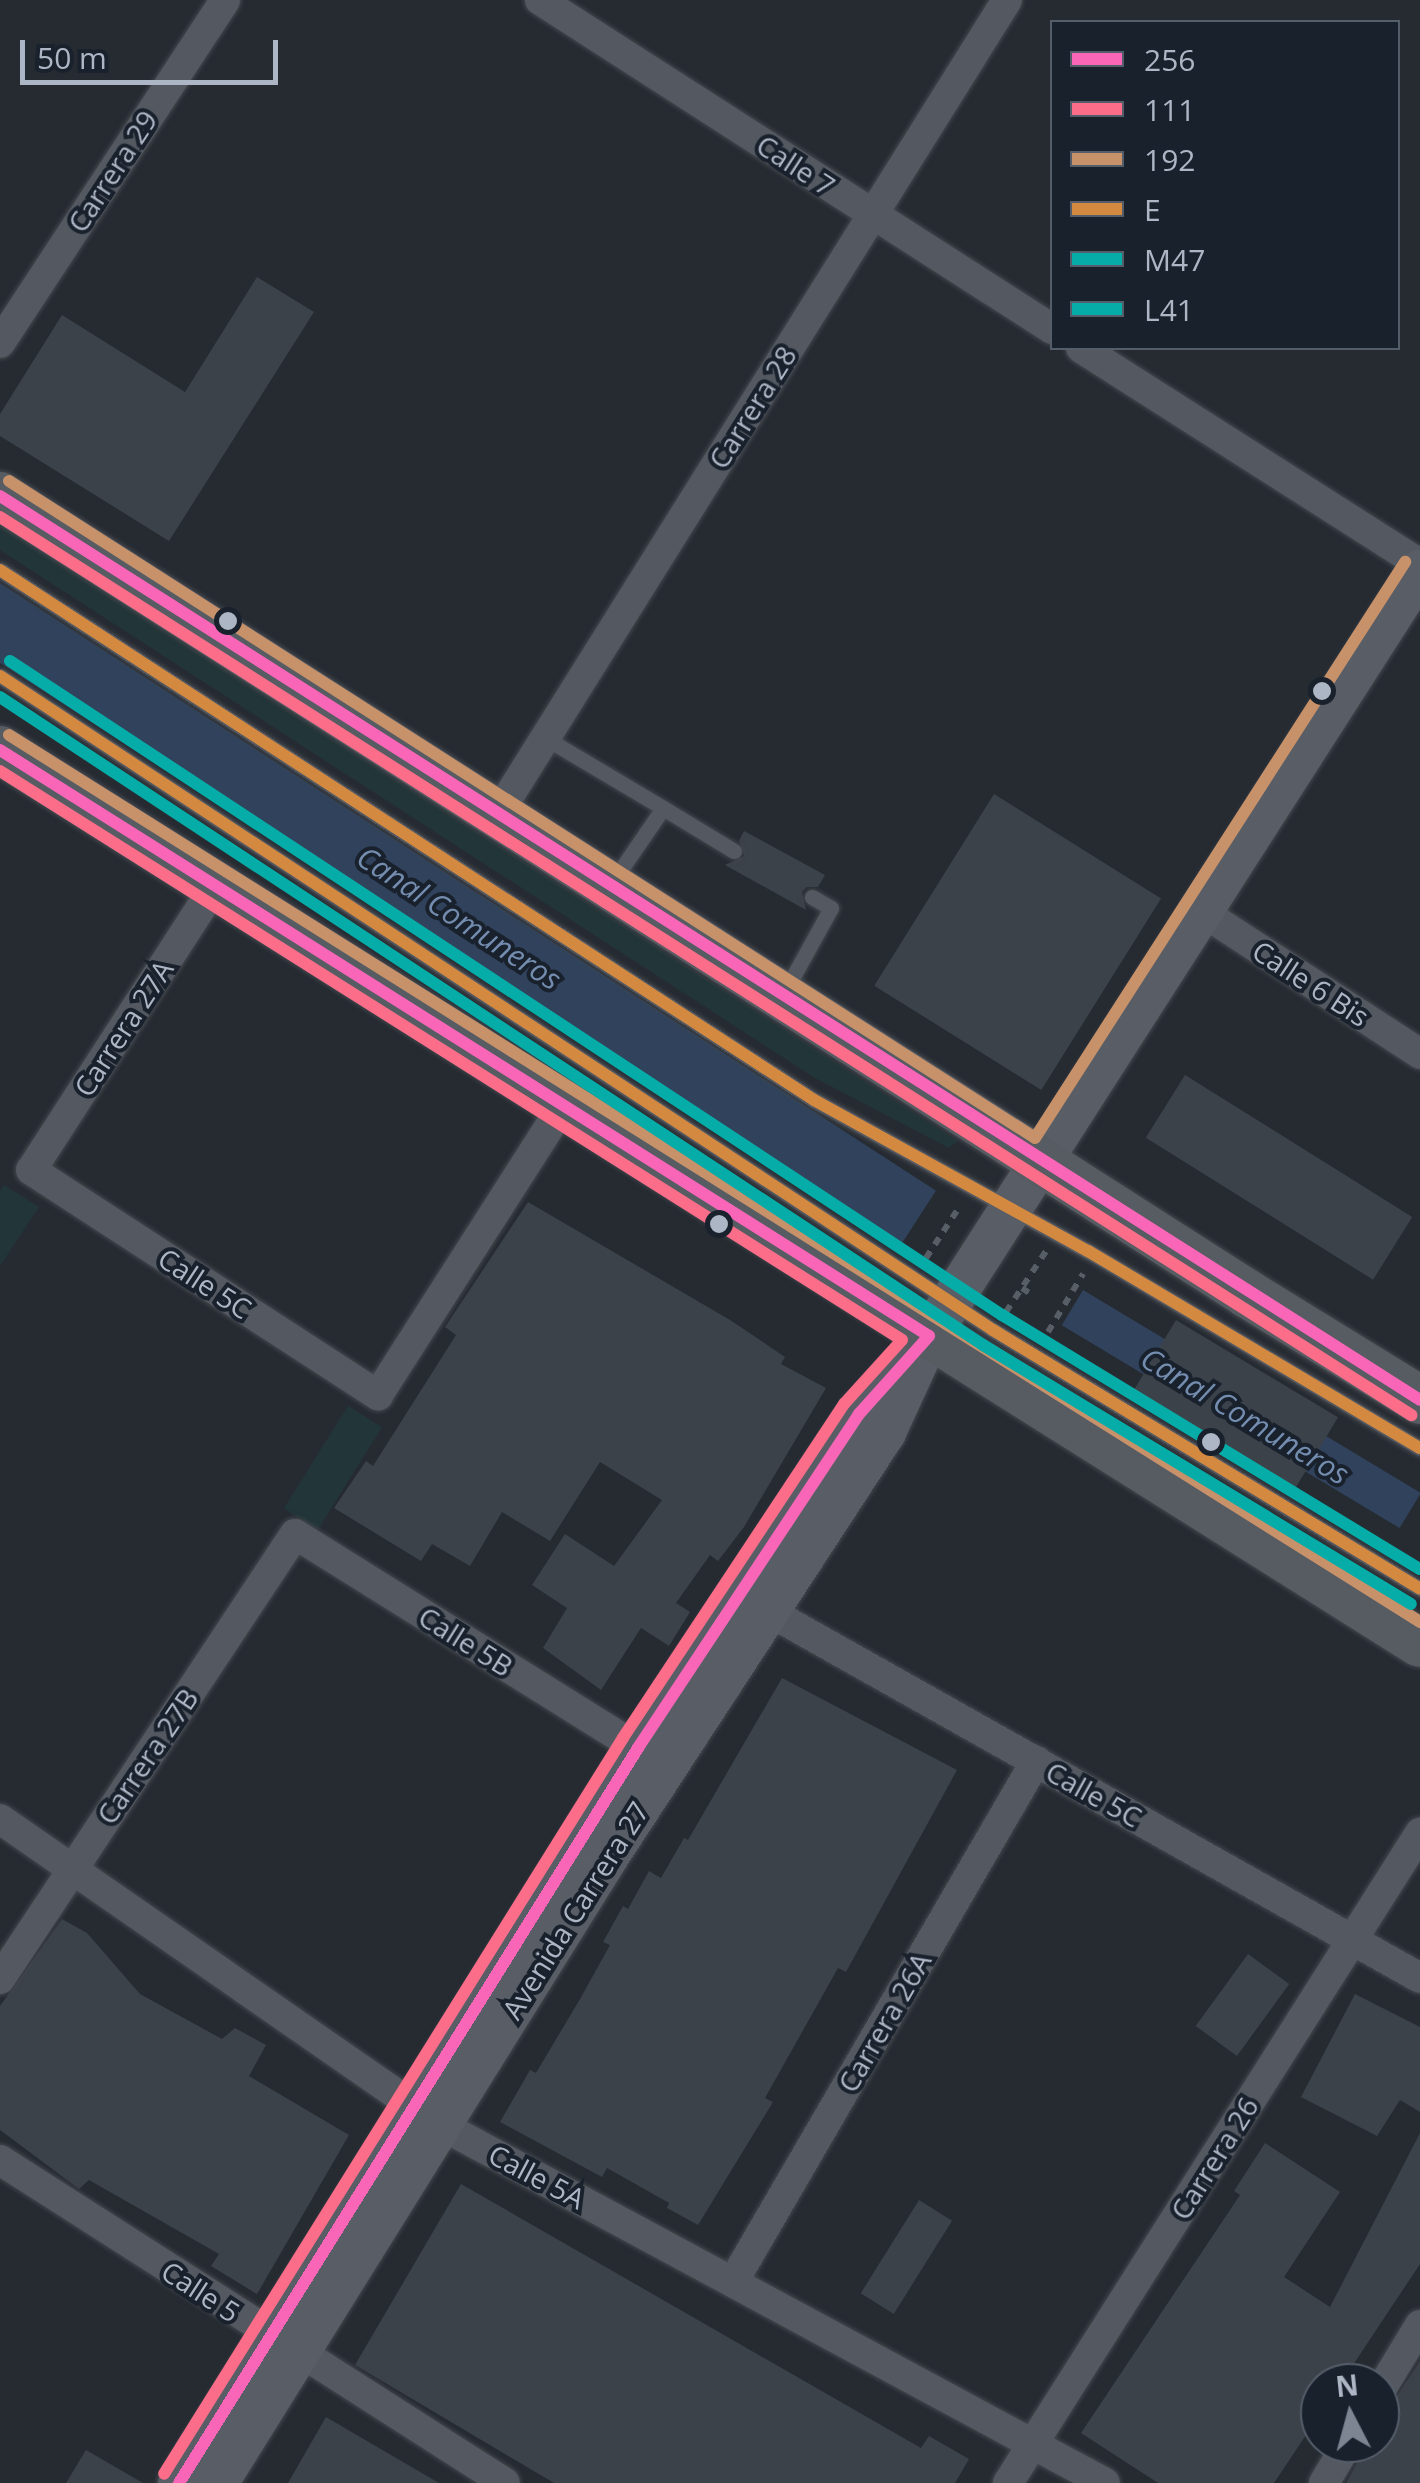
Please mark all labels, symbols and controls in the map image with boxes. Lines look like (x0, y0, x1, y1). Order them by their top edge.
scale bar (25, 20, 282, 82)
legend (1050, 20, 1400, 350)
text: 50 m (37, 37, 107, 78)
text: 256 (1144, 39, 1195, 80)
text: 111 (1144, 89, 1195, 130)
street label: Carrera 29 (60, 104, 164, 238)
street label: Calle 7 (751, 127, 841, 203)
text: 192 (1144, 139, 1195, 180)
text: E (1144, 189, 1161, 230)
text: M47 (1144, 239, 1205, 280)
text: L41 (1144, 289, 1194, 330)
street label: Carrera 28 (701, 340, 803, 474)
unlabelled marker (218, 611, 238, 631)
unlabelled marker (1312, 681, 1332, 701)
water label: Canal Comuneros (350, 839, 568, 997)
street label: Calle 6 Bis (1246, 933, 1376, 1033)
street label: Carrera 27A (66, 954, 180, 1102)
unlabelled marker (709, 1214, 729, 1234)
street label: Calle 5C (152, 1241, 258, 1325)
water label: Canal Comuneros (1135, 1340, 1355, 1492)
unlabelled marker (1201, 1432, 1221, 1452)
street label: Calle 5B (413, 1599, 519, 1683)
street label: Carrera 27B (89, 1682, 205, 1830)
street label: Calle 5C (1040, 1754, 1148, 1834)
street label: Avenida Carrera 27 (495, 1795, 655, 2025)
street label: Carrera 26A (830, 1946, 938, 2098)
street label: Carrera 26 (1163, 2091, 1265, 2225)
street label: Calle 5A (483, 2137, 591, 2215)
street label: Calle 5 (156, 2253, 246, 2329)
north arrow (1300, 2363, 1400, 2463)
text: N (1334, 2365, 1360, 2405)

